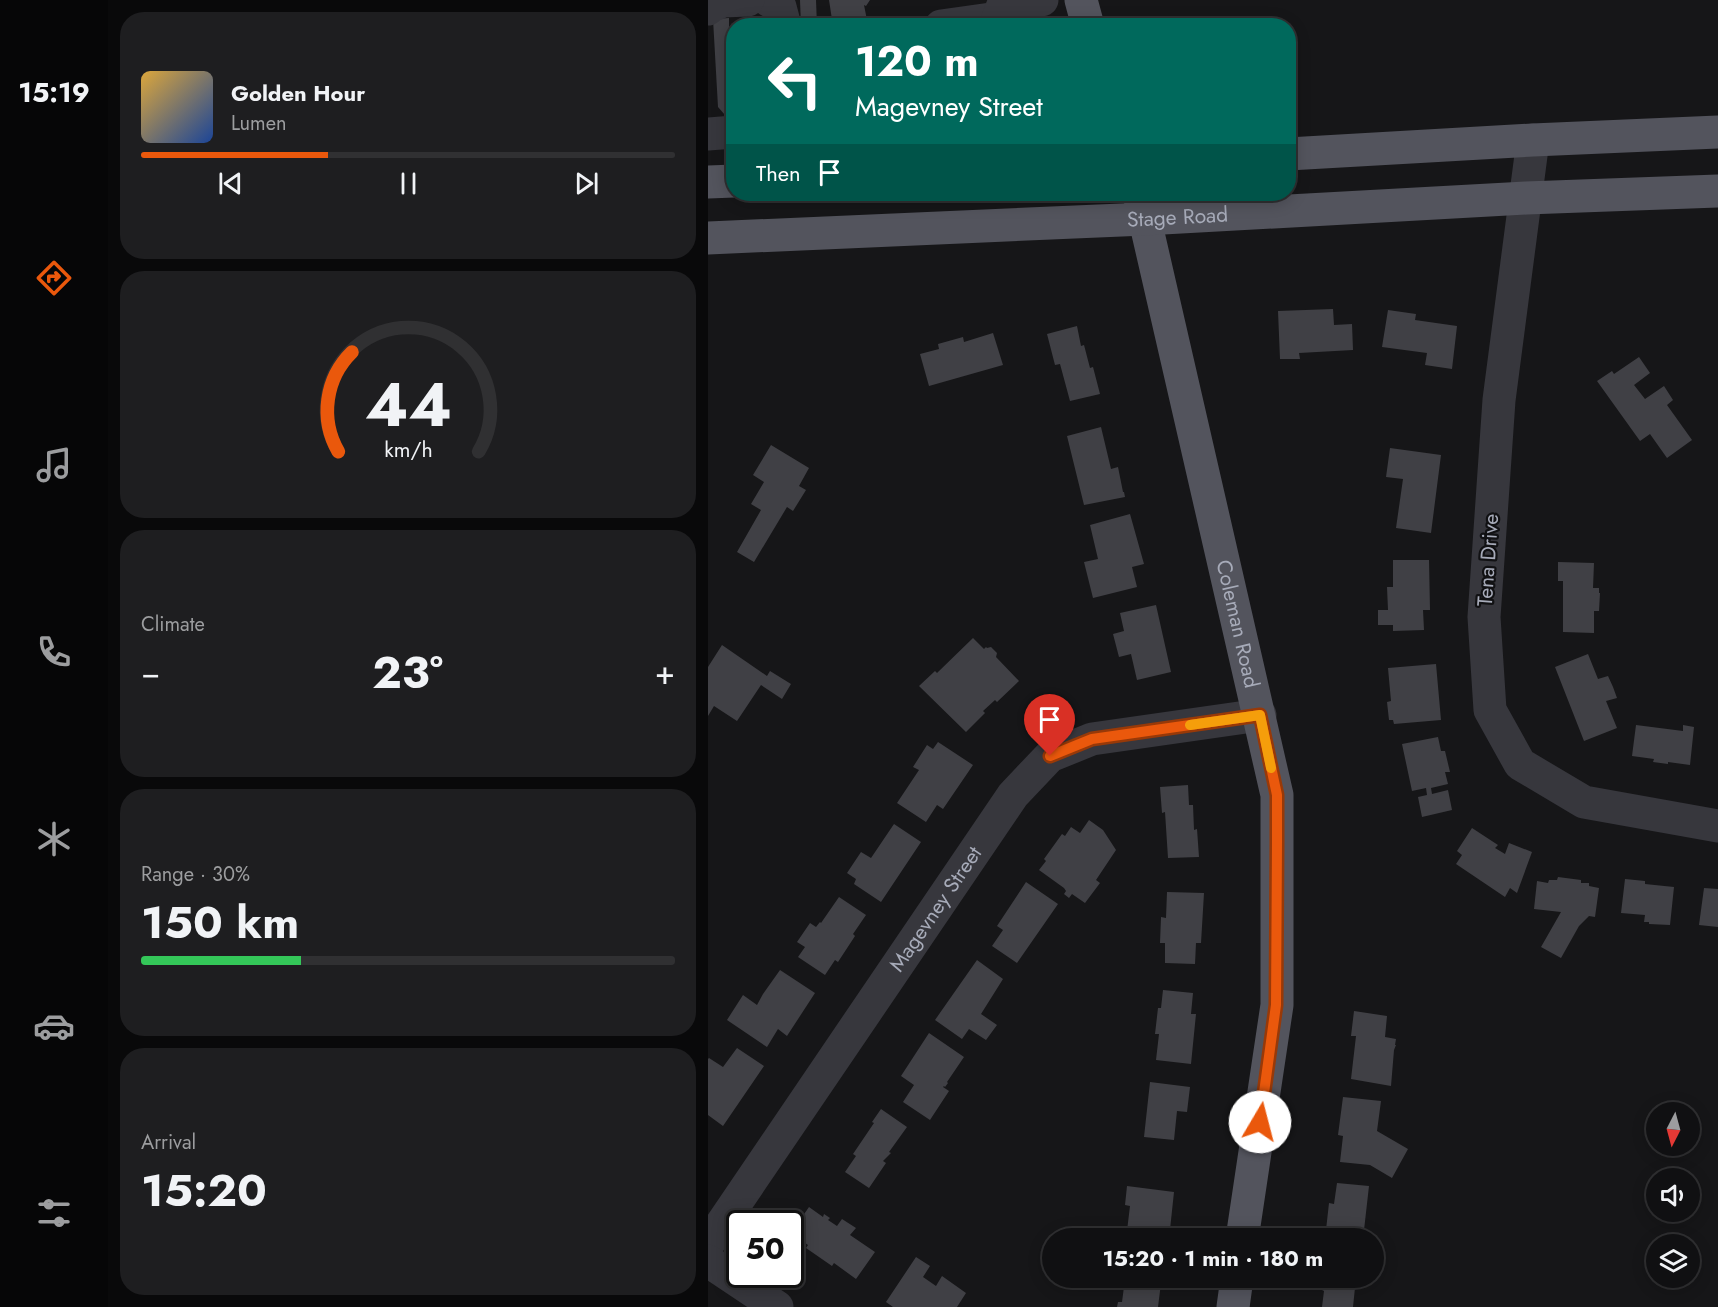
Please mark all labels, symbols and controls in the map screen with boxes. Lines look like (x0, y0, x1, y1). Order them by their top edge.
text: 120 m (855, 31, 979, 92)
icon: left (756, 42, 834, 120)
text: 15:19 (18, 73, 90, 112)
text: Golden Hour (231, 77, 365, 109)
text: Magevney Street (855, 87, 1043, 126)
text: Lumen (231, 109, 287, 138)
icon: arrive (813, 156, 846, 189)
text: Then (756, 157, 801, 189)
icon: previous (214, 167, 247, 200)
icon: pause (392, 167, 425, 200)
icon: next (570, 167, 603, 200)
street label: Stage Road (1126, 199, 1229, 235)
icon: directions (33, 257, 75, 299)
text: 44 (364, 359, 452, 449)
text: km/h (384, 434, 432, 465)
icon: music (33, 444, 75, 486)
street label: Tena Drive (1470, 513, 1506, 607)
street label: Coleman Road (1208, 557, 1267, 691)
text: Climate (141, 610, 205, 639)
icon: phone (33, 631, 75, 673)
text: 23° (372, 640, 443, 705)
text: − (141, 649, 160, 696)
text: + (655, 649, 675, 696)
pin (1024, 694, 1075, 756)
icon: arrive (1033, 703, 1066, 736)
icon: climate (33, 818, 75, 860)
street label: Magevney Street (882, 840, 989, 978)
text: Range · 30% (141, 860, 250, 889)
text: 150 km (141, 890, 299, 955)
icon: car (33, 1005, 75, 1047)
position arrow (1228, 1090, 1292, 1154)
north arrow (1646, 1102, 1700, 1156)
map controls (1646, 1102, 1700, 1288)
text: Arrival (141, 1128, 196, 1157)
text: 15:20 (141, 1158, 267, 1223)
button: sound (1646, 1168, 1700, 1222)
icon: filters (33, 1192, 75, 1234)
speed limit sign: 50 (726, 1210, 804, 1288)
button: layers (1646, 1234, 1700, 1288)
text: 15:20 · 1 min · 180 m (1103, 1242, 1323, 1274)

